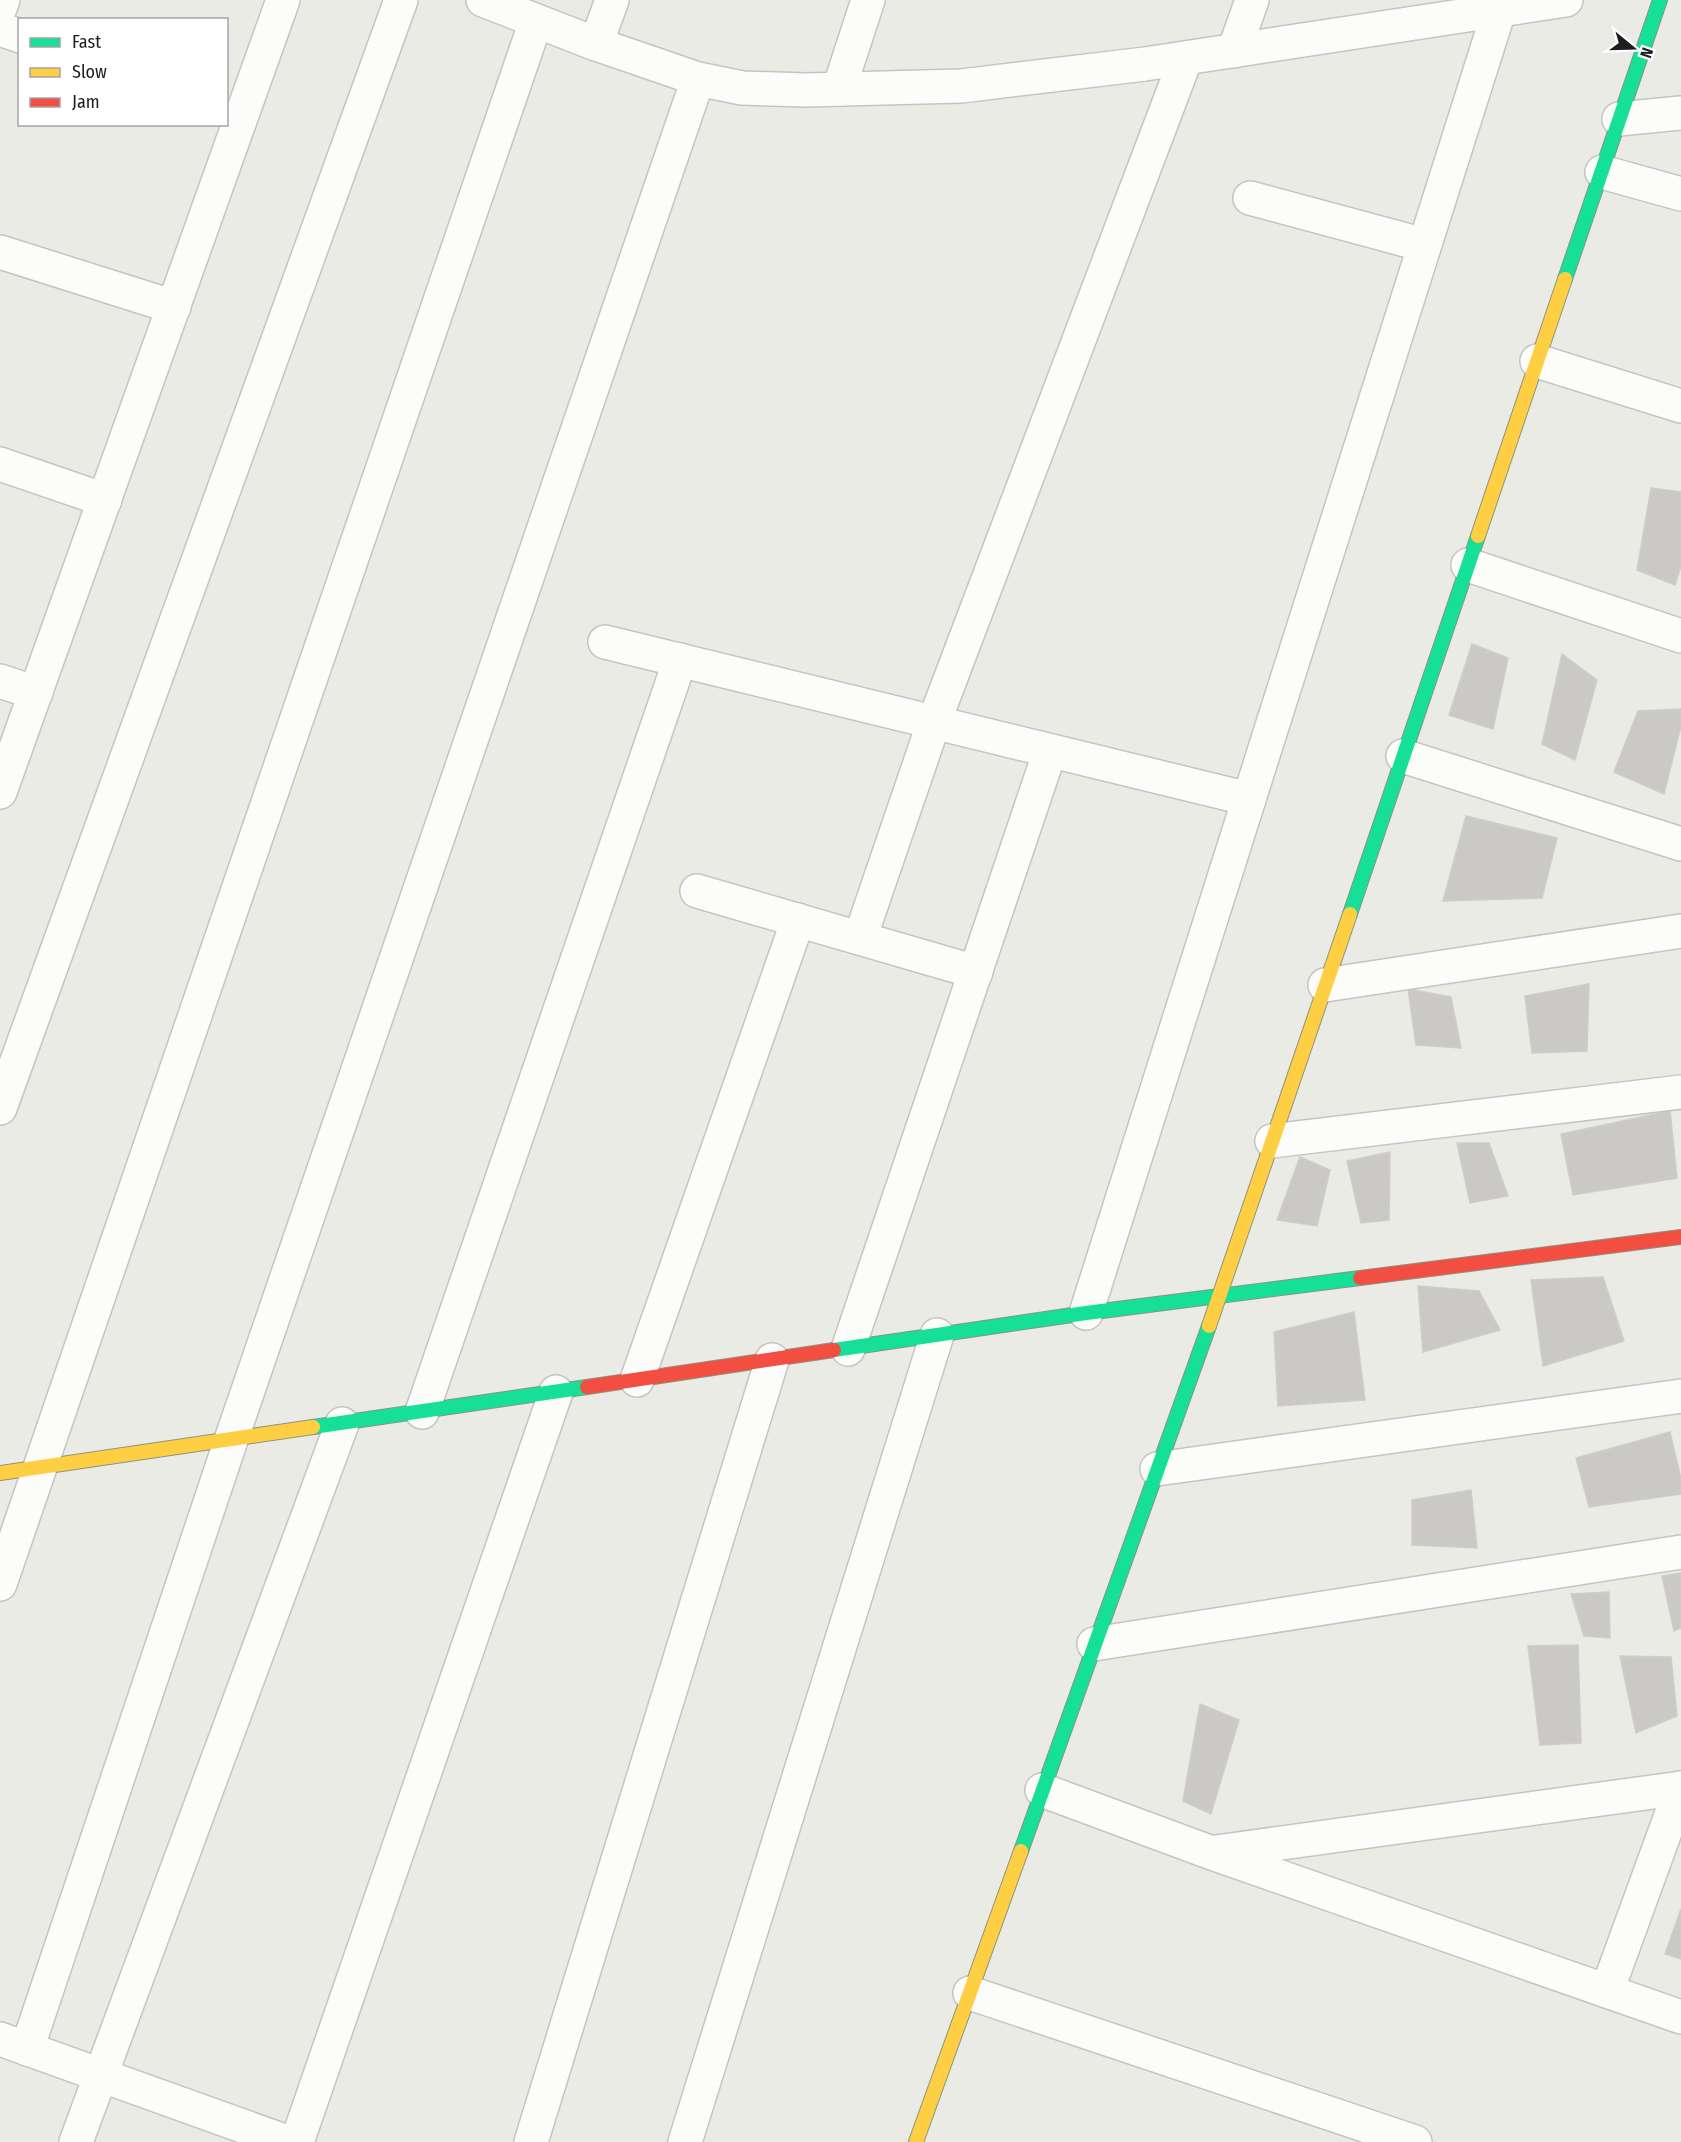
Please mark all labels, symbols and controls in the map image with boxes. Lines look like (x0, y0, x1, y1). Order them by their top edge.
legend (18, 18, 228, 126)
north arrow (1603, 18, 1663, 78)
text: Fast (72, 31, 101, 53)
text: N (1636, 45, 1657, 60)
text: Slow (72, 61, 107, 83)
text: Jam (72, 91, 100, 113)

